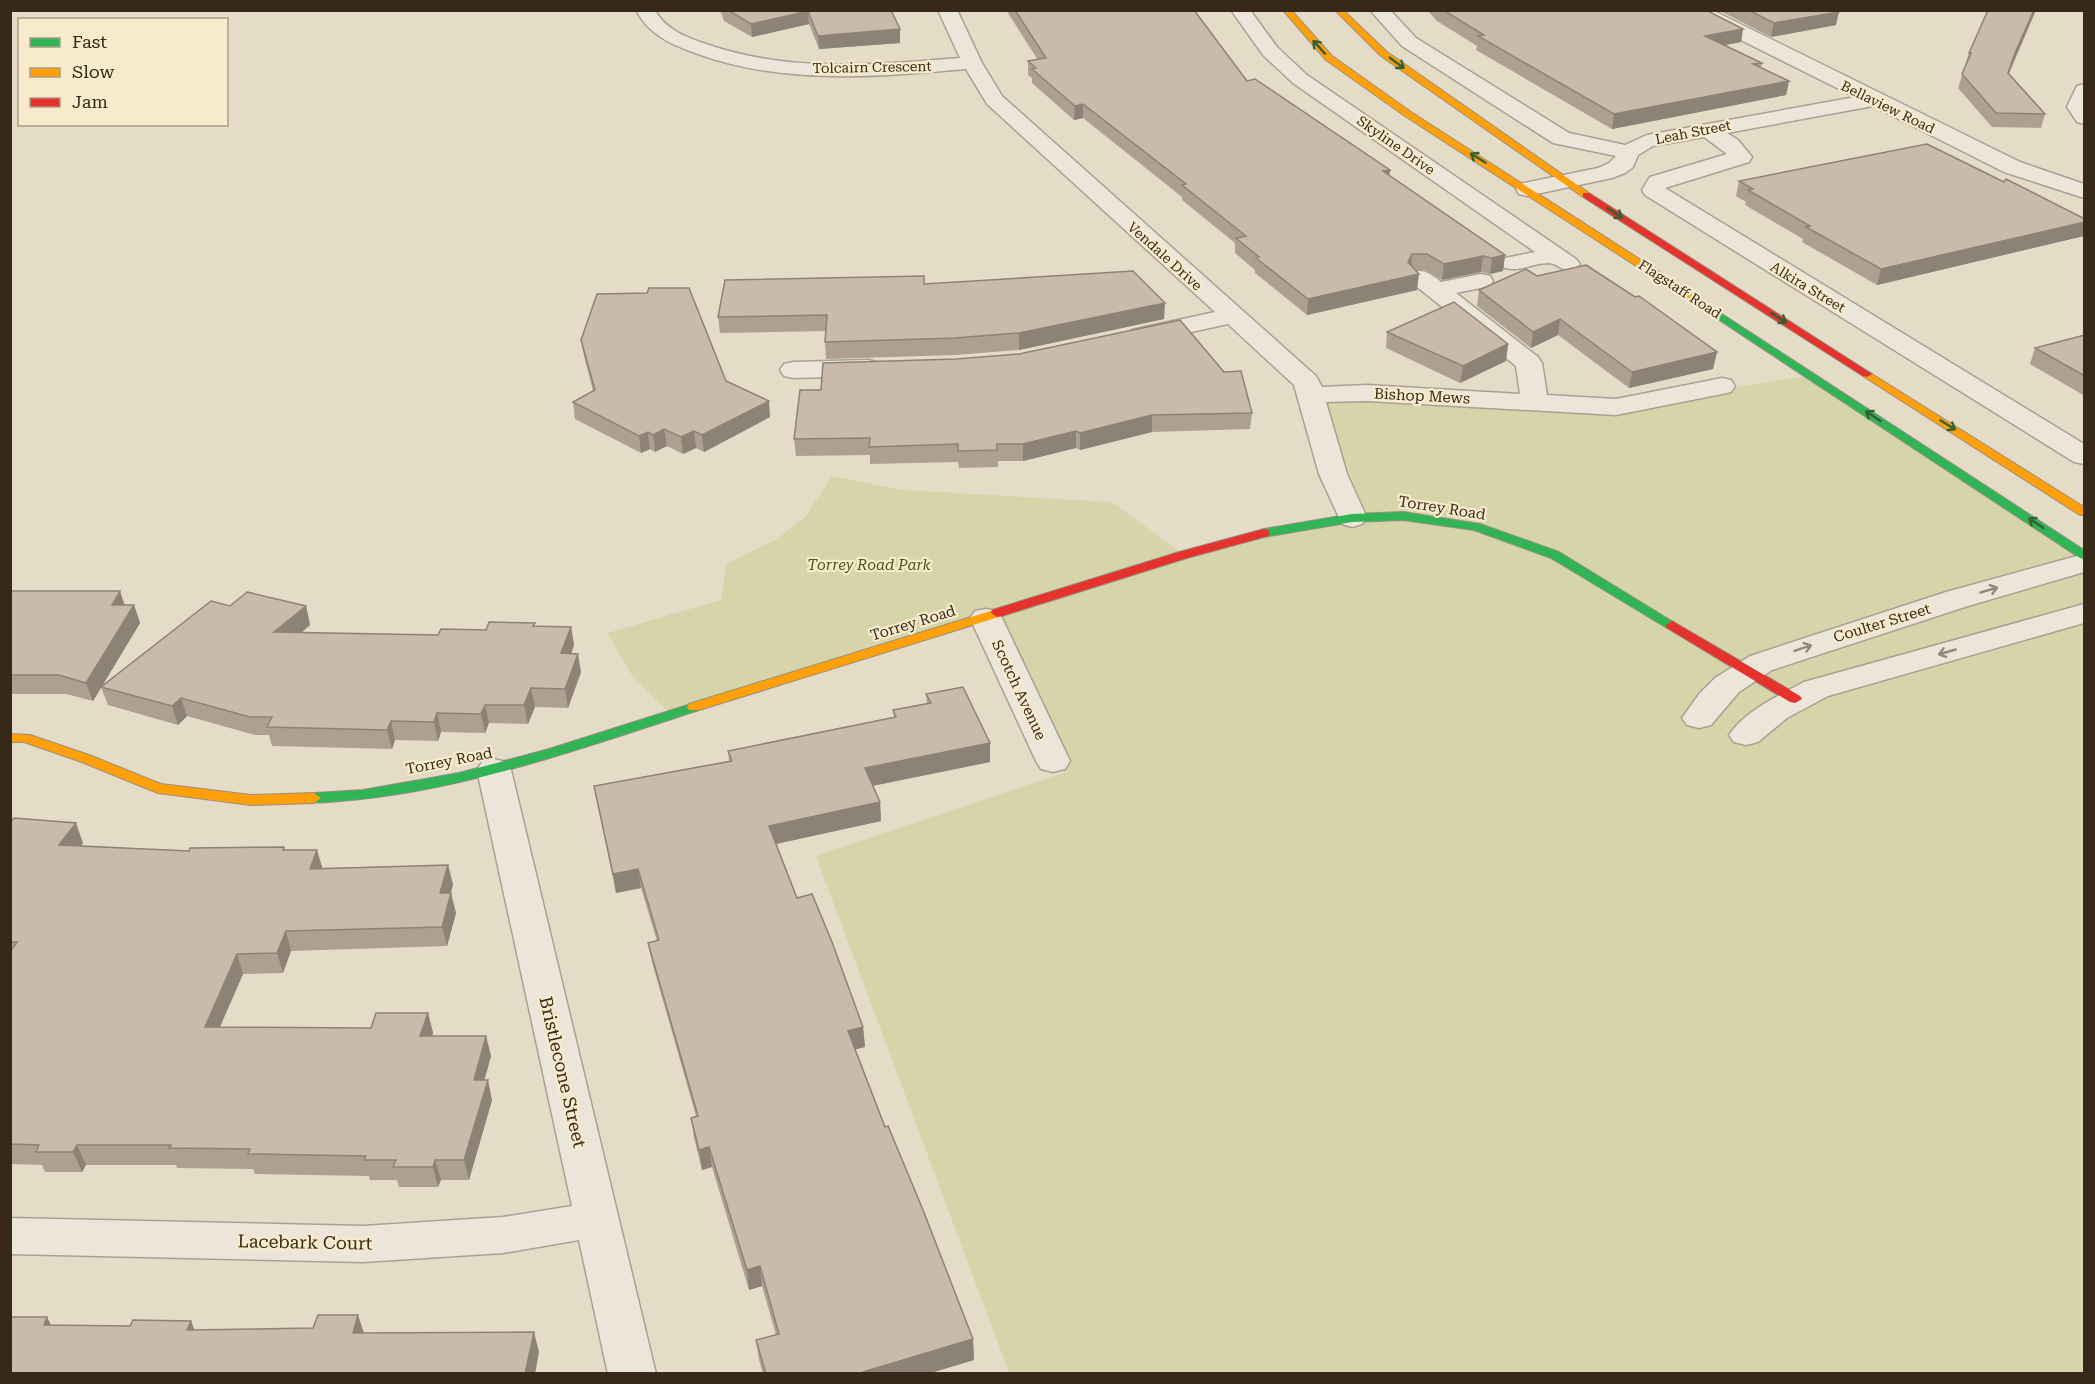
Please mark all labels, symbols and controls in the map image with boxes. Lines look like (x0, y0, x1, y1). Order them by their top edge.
legend (18, 18, 228, 126)
text: Fast (72, 31, 107, 52)
one-way arrow (1312, 39, 1326, 54)
one-way arrow (1389, 57, 1405, 69)
street label: Tolcairn Crescent (812, 58, 932, 76)
text: Slow (72, 61, 114, 82)
street label: Bellaview Road (1838, 77, 1938, 137)
text: Jam (72, 91, 108, 112)
street label: Skyline Drive (1354, 112, 1438, 178)
street label: Leah Street (1654, 117, 1732, 147)
one-way arrow (1470, 152, 1487, 164)
one-way arrow (1606, 207, 1623, 220)
street label: Vendale Drive (1125, 218, 1206, 294)
street label: Flagstaff Road (1636, 256, 1724, 322)
street label: Alkira Street (1768, 258, 1848, 316)
one-way arrow (1770, 312, 1787, 324)
street label: Bishop Mews (1373, 384, 1471, 408)
one-way arrow (1864, 409, 1881, 422)
one-way arrow (1939, 420, 1956, 432)
street label: Torrey Road (1397, 492, 1487, 524)
one-way arrow (2028, 517, 2044, 529)
park label: Torrey Road Park (807, 556, 932, 574)
one-way arrow (1980, 584, 1999, 595)
street label: Coulter Street (1831, 600, 1933, 646)
street label: Torrey Road (868, 601, 958, 644)
street label: Scotch Avenue (988, 637, 1050, 743)
one-way arrow (1793, 641, 1812, 652)
one-way arrow (1938, 646, 1957, 658)
street label: Torrey Road (404, 744, 494, 778)
street label: Bristlecone Street (535, 994, 591, 1150)
street label: Lacebark Court (237, 1230, 373, 1254)

